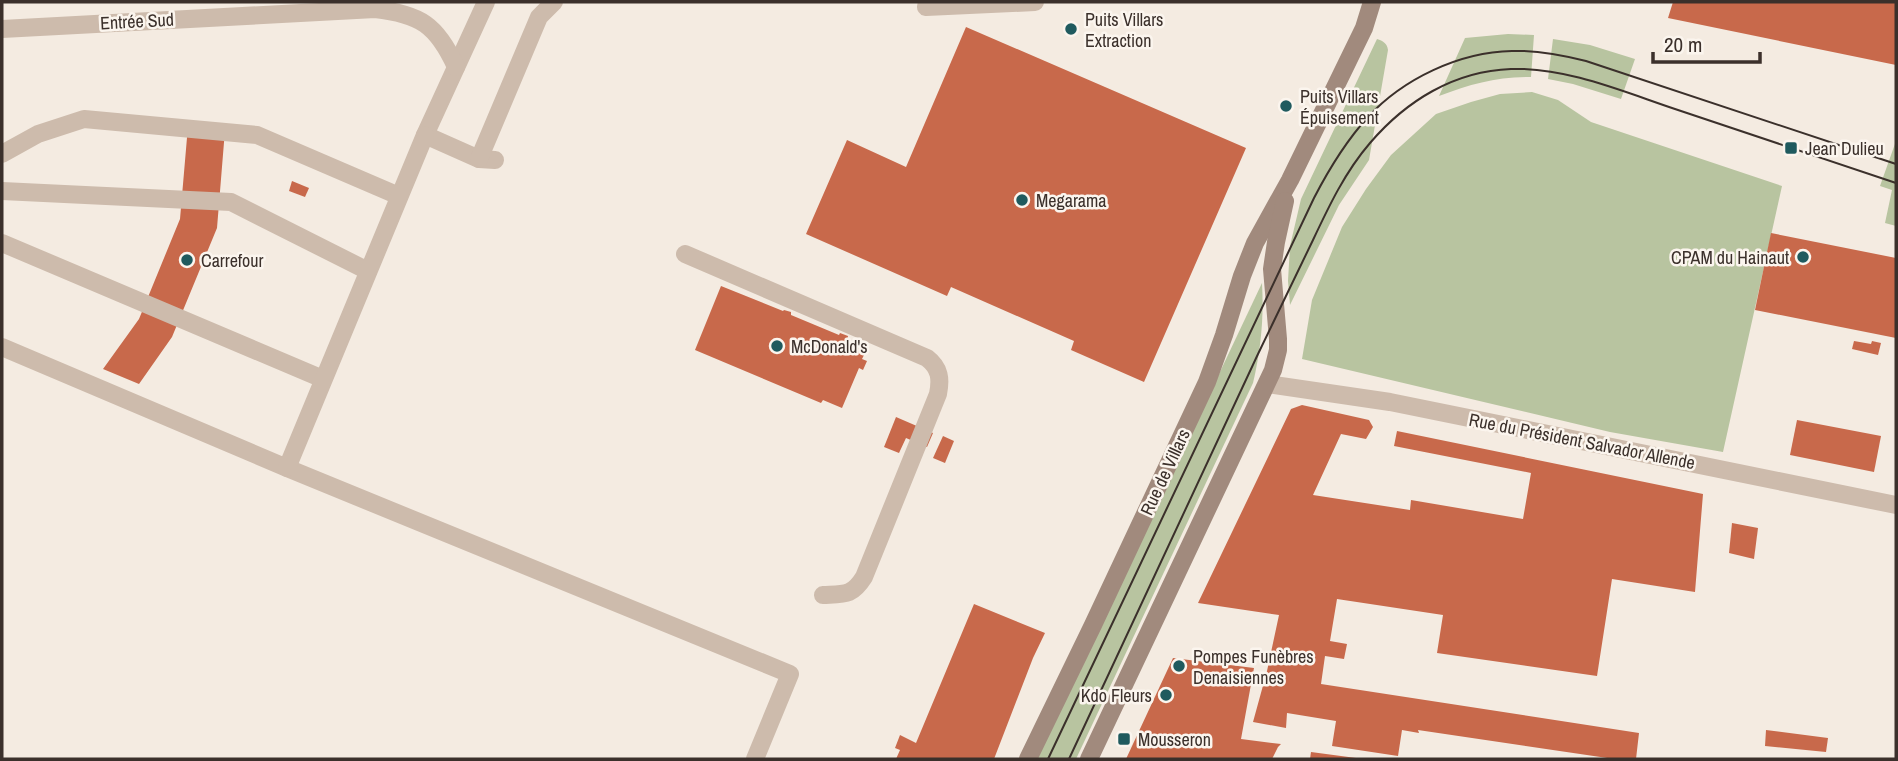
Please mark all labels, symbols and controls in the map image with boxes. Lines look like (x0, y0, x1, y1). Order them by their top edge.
street label: Entrée Sud (99, 7, 175, 35)
place label: Puits Villars Extraction (1085, 7, 1164, 53)
marker: Puits Villars Extraction (1063, 21, 1079, 37)
scale bar (1653, 21, 1760, 65)
text: 20 m (1664, 30, 1702, 59)
place label: Puits Villars Épuisement (1300, 84, 1379, 130)
marker: Puits Villars Épuisement (1278, 98, 1294, 114)
place label: Jean Dulieu (1805, 136, 1884, 161)
marker: Jean Dulieu (1783, 140, 1799, 156)
place label: Megarama (1036, 188, 1107, 213)
marker: Megarama (1014, 192, 1030, 208)
place label: CPAM du Hainaut (1671, 245, 1789, 270)
place label: Carrefour (201, 248, 263, 273)
marker: CPAM du Hainaut (1795, 249, 1811, 265)
marker: Carrefour (179, 252, 195, 268)
place label: McDonald's (791, 334, 868, 359)
marker: McDonald's (769, 338, 785, 354)
street label: Rue du Président Salvador Allende (1467, 407, 1697, 475)
street label: Rue de Villars (1134, 425, 1196, 519)
place label: Pompes Funèbres Denaisiennes (1193, 644, 1314, 690)
marker: Pompes Funèbres Denaisiennes (1171, 658, 1187, 674)
place label: Kdo Fleurs (1081, 683, 1152, 708)
marker: Kdo Fleurs (1158, 687, 1174, 703)
place label: Mousseron (1138, 727, 1211, 752)
marker: Mousseron (1116, 731, 1132, 747)

